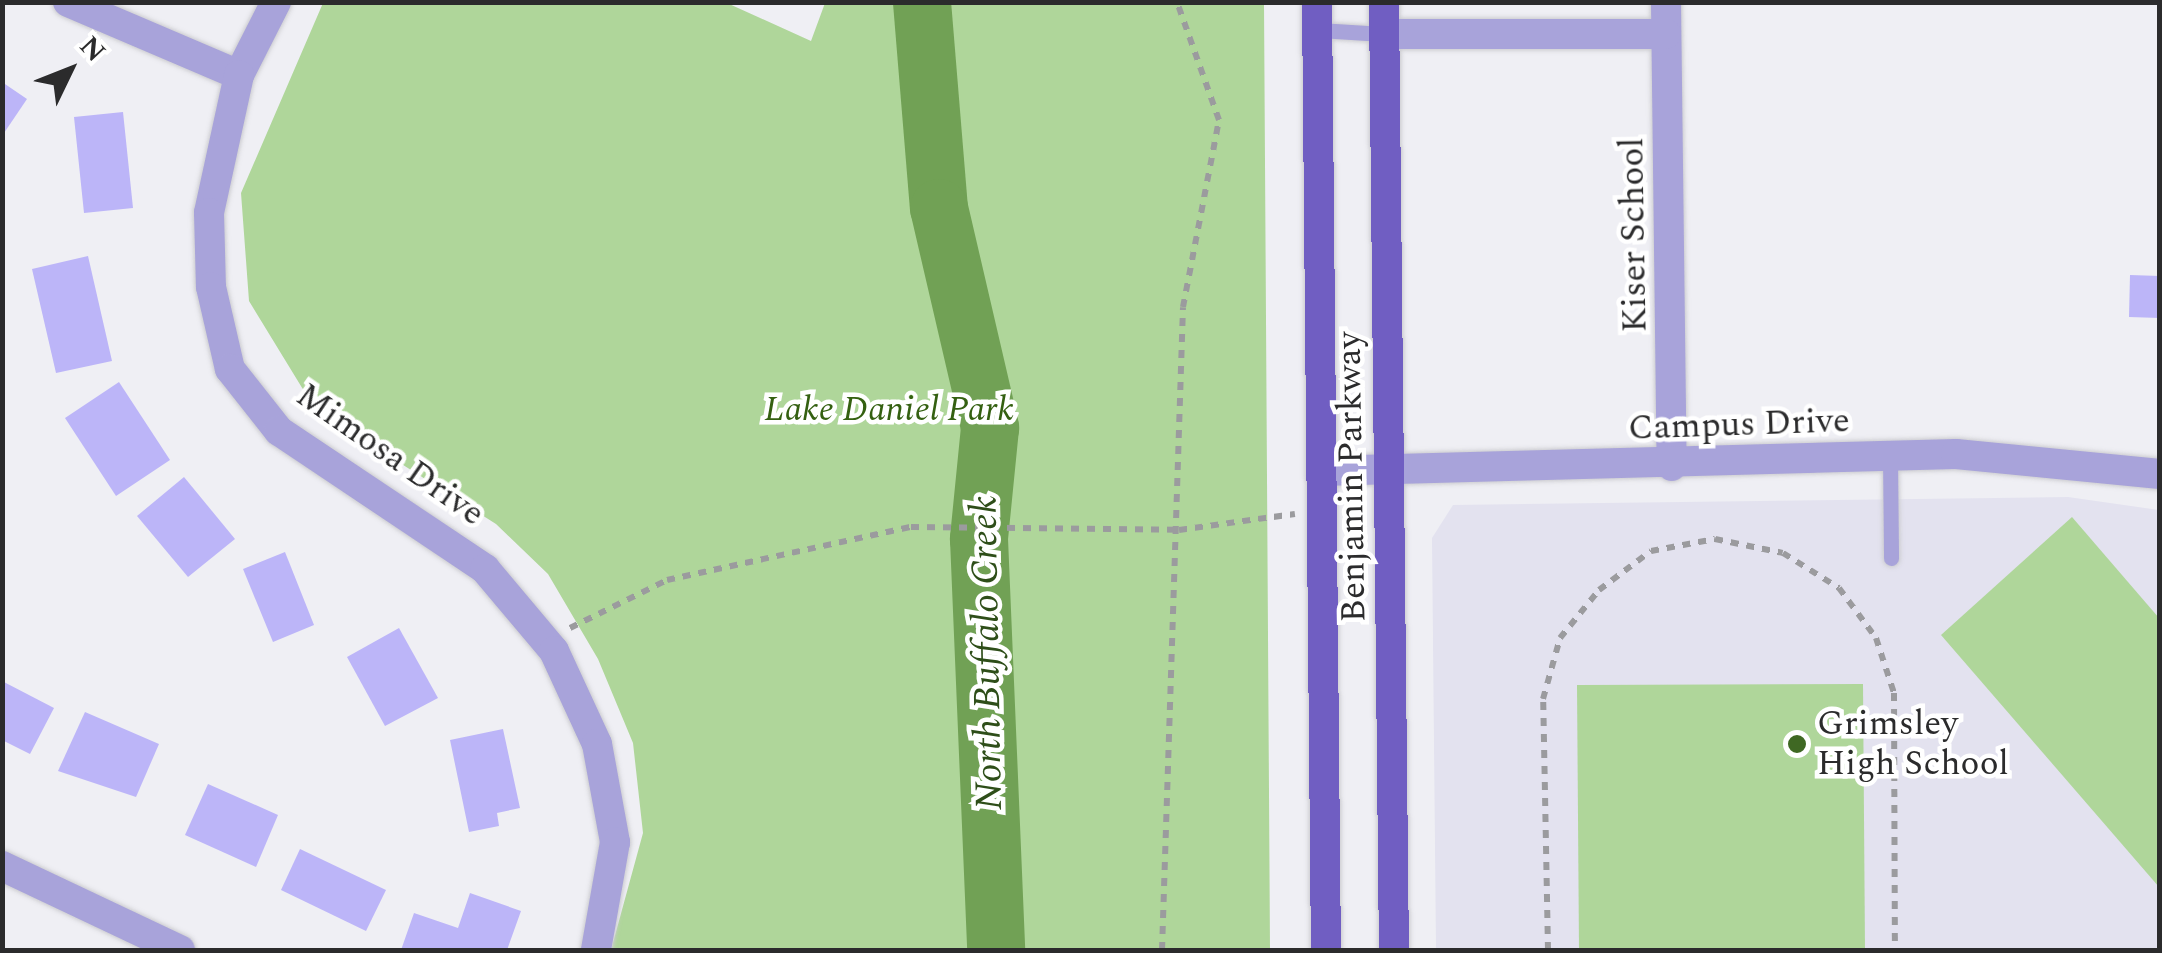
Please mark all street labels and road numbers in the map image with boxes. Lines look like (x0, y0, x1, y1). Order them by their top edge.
street label: Kiser School (1611, 137, 1657, 333)
street label: Benjamin Parkway (1328, 331, 1376, 623)
street label: Mimosa Drive (288, 375, 492, 535)
street label: Campus Drive (1627, 400, 1851, 450)

